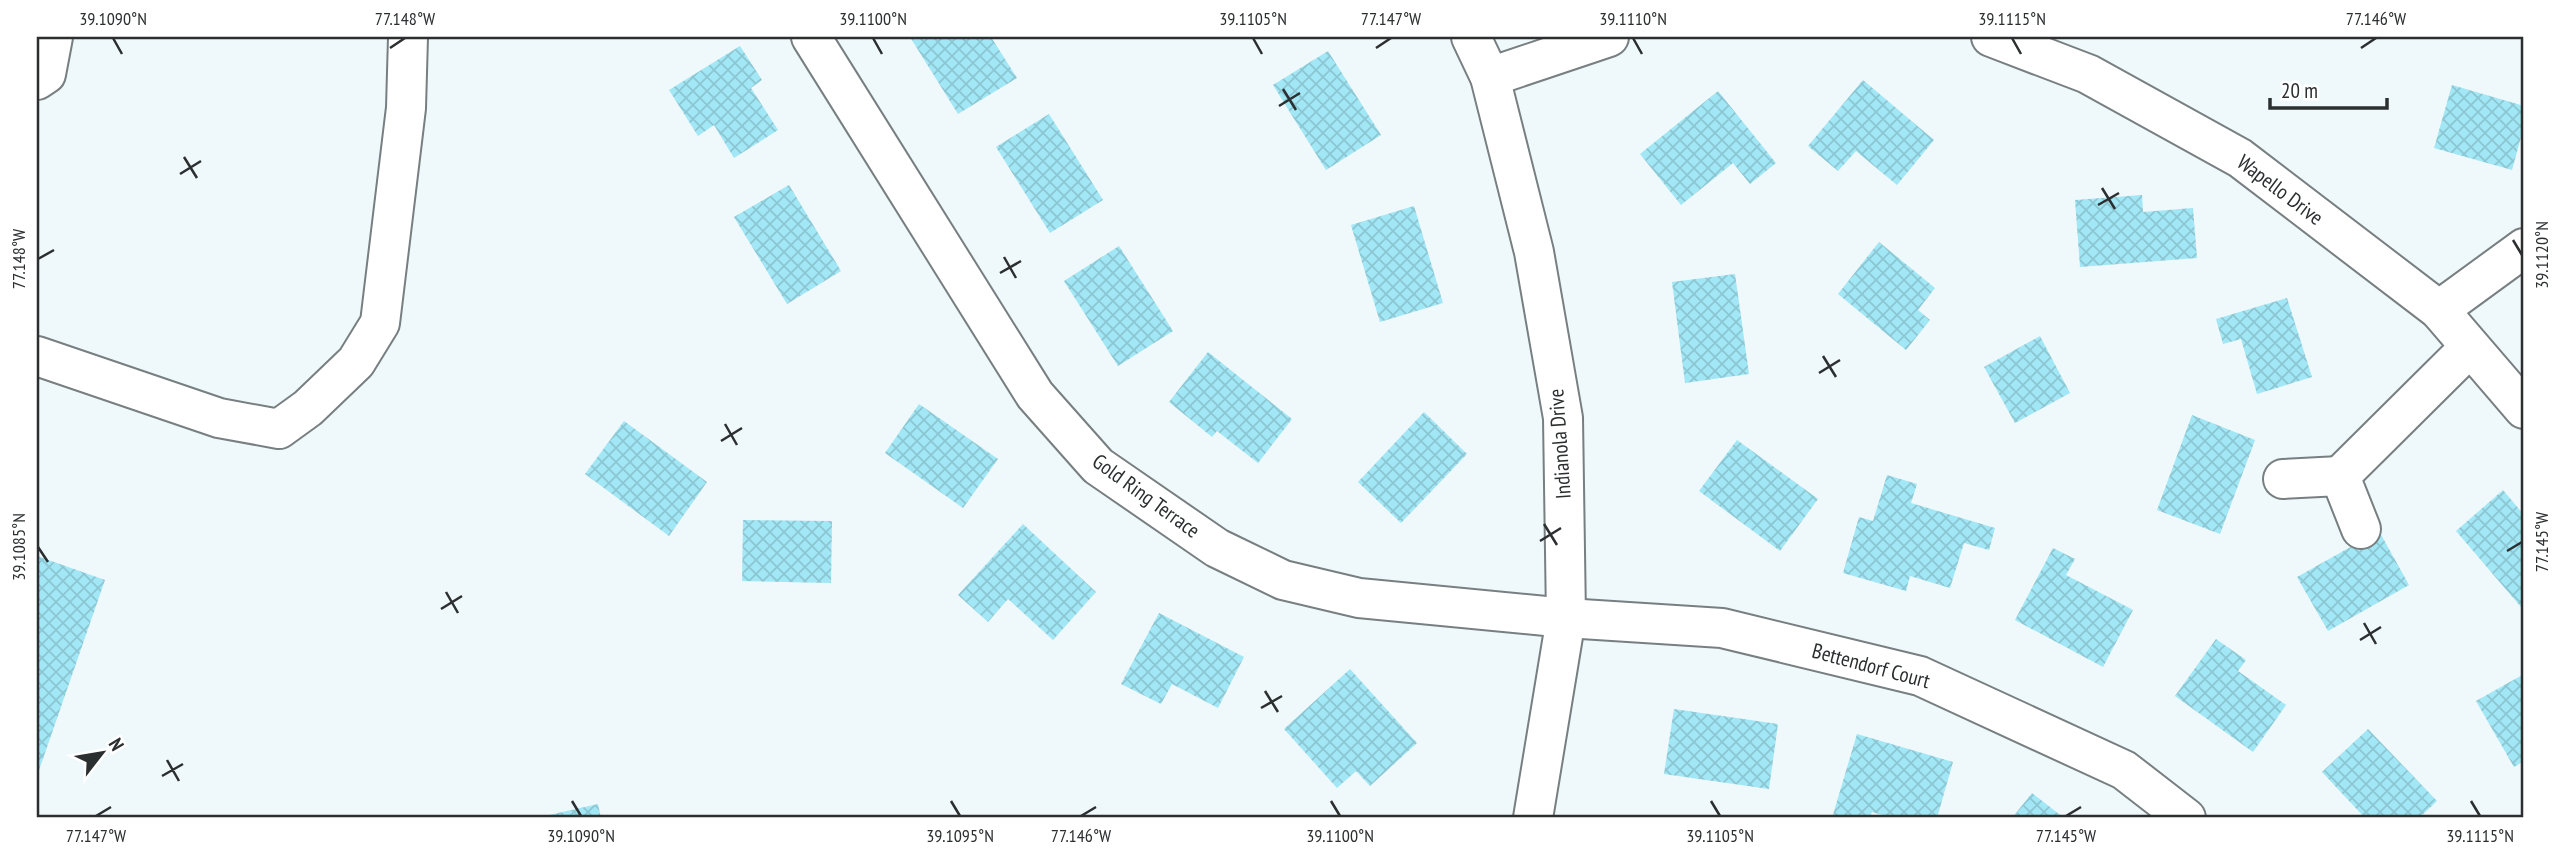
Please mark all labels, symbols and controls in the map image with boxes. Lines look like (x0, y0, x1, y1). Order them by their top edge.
text: 39.1090°N (79, 7, 147, 30)
text: 77.148°W (375, 7, 435, 30)
text: 39.1100°N (839, 7, 907, 30)
text: 39.1105°N (1219, 7, 1287, 30)
text: 77.147°W (1361, 7, 1421, 30)
text: 39.1110°N (1599, 7, 1667, 30)
text: 39.1115°N (1978, 7, 2046, 30)
text: 77.146°W (2346, 7, 2406, 30)
scale bar (2270, 66, 2388, 110)
text: 20 m (2281, 77, 2318, 104)
street label: Wapello Drive (2232, 148, 2329, 231)
text: 39.1120°N (2530, 221, 2553, 289)
text: 77.148°W (7, 229, 30, 289)
street label: Indianola Drive (1542, 388, 1577, 500)
street label: Gold Ring Terrace (1087, 448, 1205, 544)
text: 77.145°W (2530, 512, 2553, 572)
text: 39.1085°N (7, 513, 30, 581)
street label: Bettendorf Court (1809, 637, 1933, 694)
north arrow (66, 718, 136, 788)
text: N (104, 734, 130, 755)
text: 77.147°W (66, 824, 126, 847)
text: 39.1090°N (547, 824, 615, 847)
text: 39.1095°N (926, 824, 994, 847)
text: 77.146°W (1051, 824, 1111, 847)
text: 39.1100°N (1306, 824, 1374, 847)
text: 39.1105°N (1686, 824, 1754, 847)
text: 77.145°W (2036, 824, 2096, 847)
text: 39.1115°N (2446, 824, 2514, 847)

